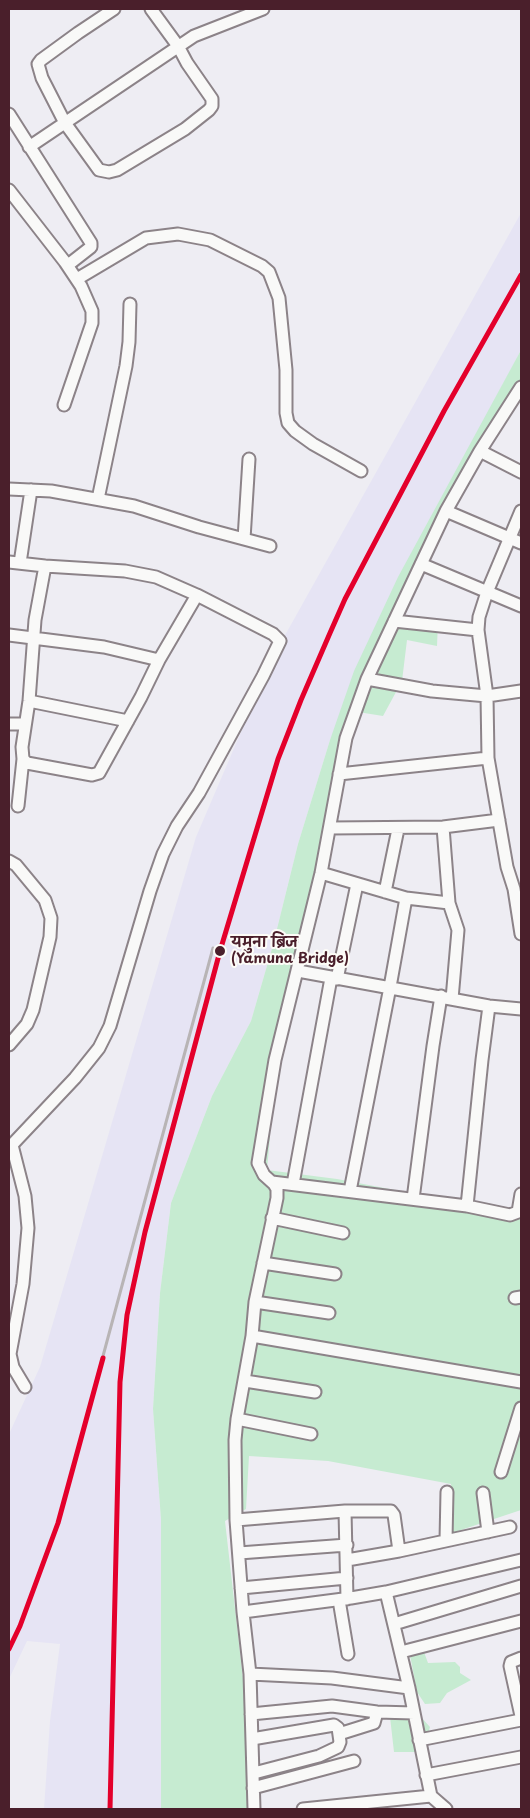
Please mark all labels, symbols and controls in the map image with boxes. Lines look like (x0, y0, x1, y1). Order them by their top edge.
place label: यमुना ब्रिज (Yamuna Bridge) (231, 935, 349, 968)
marker: यमुना ब्रिज (Yamuna Bridge) (213, 944, 227, 958)

